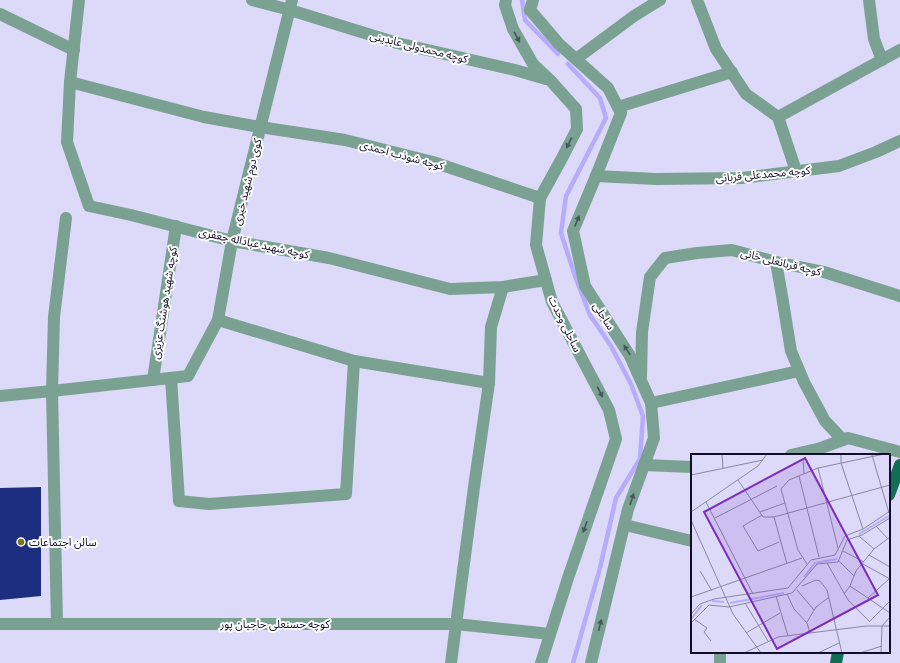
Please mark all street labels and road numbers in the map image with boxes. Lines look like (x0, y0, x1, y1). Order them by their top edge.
street label: کوچه محمدولی عابدینی (368, 28, 470, 67)
street label: کوی دوم شهید خیری (229, 137, 266, 227)
street label: کوچه شوذب احمدی (358, 137, 446, 174)
street label: کوچه محمدعلی قربانی (715, 163, 811, 186)
street label: کوچه شهید عباداله جعفری (197, 224, 311, 263)
street label: کوچه شهید هوشنگ عزیزی (148, 245, 181, 360)
street label: کوچه قربانعلی خانی (739, 245, 823, 280)
street label: ساحلی وحدت (545, 294, 585, 355)
street label: ساحلی (590, 300, 618, 333)
street label: کوچه حسنعلی حاجیان پور (219, 617, 330, 632)

